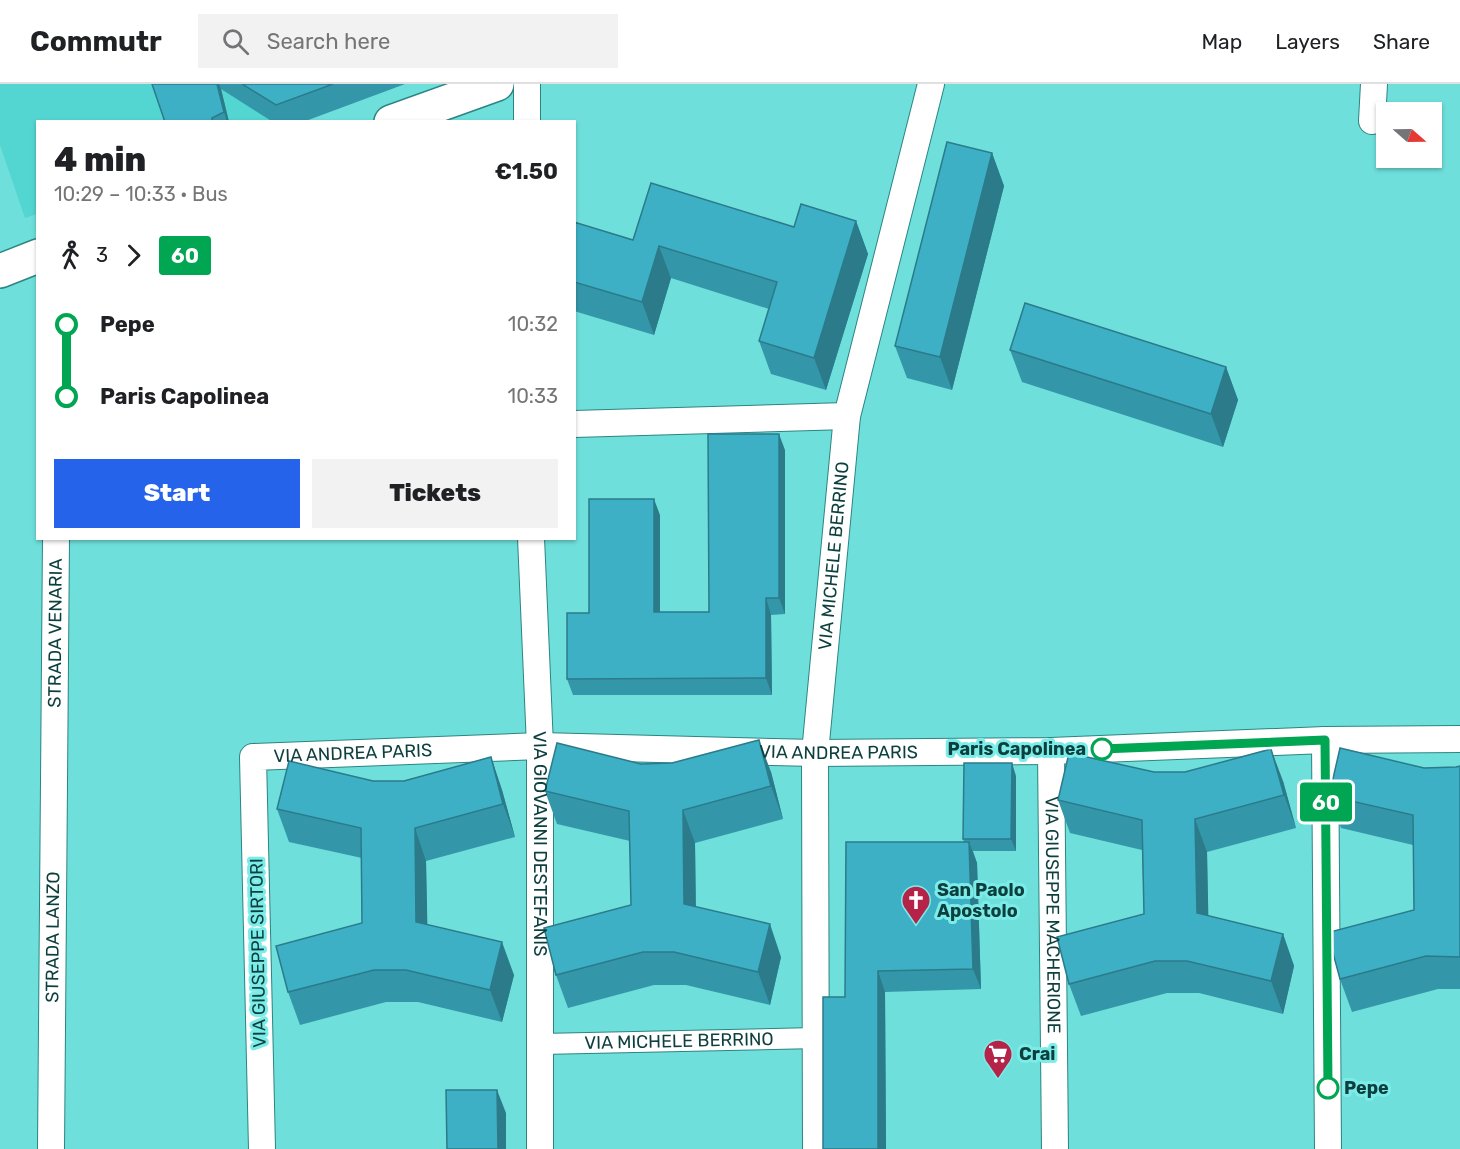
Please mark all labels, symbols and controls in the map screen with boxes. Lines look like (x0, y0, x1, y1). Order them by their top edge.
search box (198, 14, 618, 68)
text: Commutr (30, 25, 162, 58)
icon: search (219, 25, 252, 58)
text: Search here (267, 28, 390, 55)
text: Map (1201, 29, 1242, 54)
text: Layers (1275, 29, 1340, 54)
text: Share (1373, 29, 1430, 54)
north arrow (1376, 102, 1442, 168)
map controls (1376, 102, 1442, 168)
text: 4 min (54, 140, 146, 179)
text: €1.50 (494, 158, 558, 185)
text: 10:29 – 10:33 · Bus (54, 182, 228, 206)
icon: walk (54, 239, 87, 272)
icon: forward (117, 239, 150, 272)
text: 3 (96, 243, 108, 267)
text: 60 (171, 243, 199, 268)
text: Pepe (100, 311, 155, 338)
text: 10:32 (508, 312, 558, 336)
text: Paris Capolinea (100, 383, 269, 410)
text: 10:33 (508, 384, 558, 408)
button: Start (54, 459, 300, 528)
button: Tickets (312, 459, 558, 528)
street label: VIA MICHELE BERRINO (814, 461, 854, 651)
street label: STRADA VENARIA (44, 558, 67, 708)
street label: VIA GIOVANNI DESTEFANIS (528, 731, 551, 956)
place label: Paris Capolinea (948, 738, 1086, 760)
marker: Paris Capolinea (1091, 738, 1113, 760)
street label: VIA ANDREA PARIS (273, 739, 433, 767)
street label: VIA ANDREA PARIS (759, 741, 918, 764)
line badge: 60 (1299, 782, 1353, 822)
text: 60 (1312, 790, 1340, 815)
street label: VIA GIUSEPPE MACHERIONE (1040, 796, 1065, 1034)
street label: VIA GIUSEPPE SIRTORI (245, 858, 271, 1048)
street label: STRADA LANZO (41, 871, 64, 1003)
place label: San Paolo Apostolo (937, 879, 1025, 922)
church icon: San Paolo Apostolo (900, 884, 932, 926)
street label: VIA MICHELE BERRINO (584, 1028, 774, 1054)
supermarket icon: Crai (982, 1038, 1014, 1080)
place label: Crai (1019, 1043, 1055, 1065)
marker: Pepe (1317, 1077, 1339, 1099)
place label: Pepe (1344, 1077, 1389, 1099)

